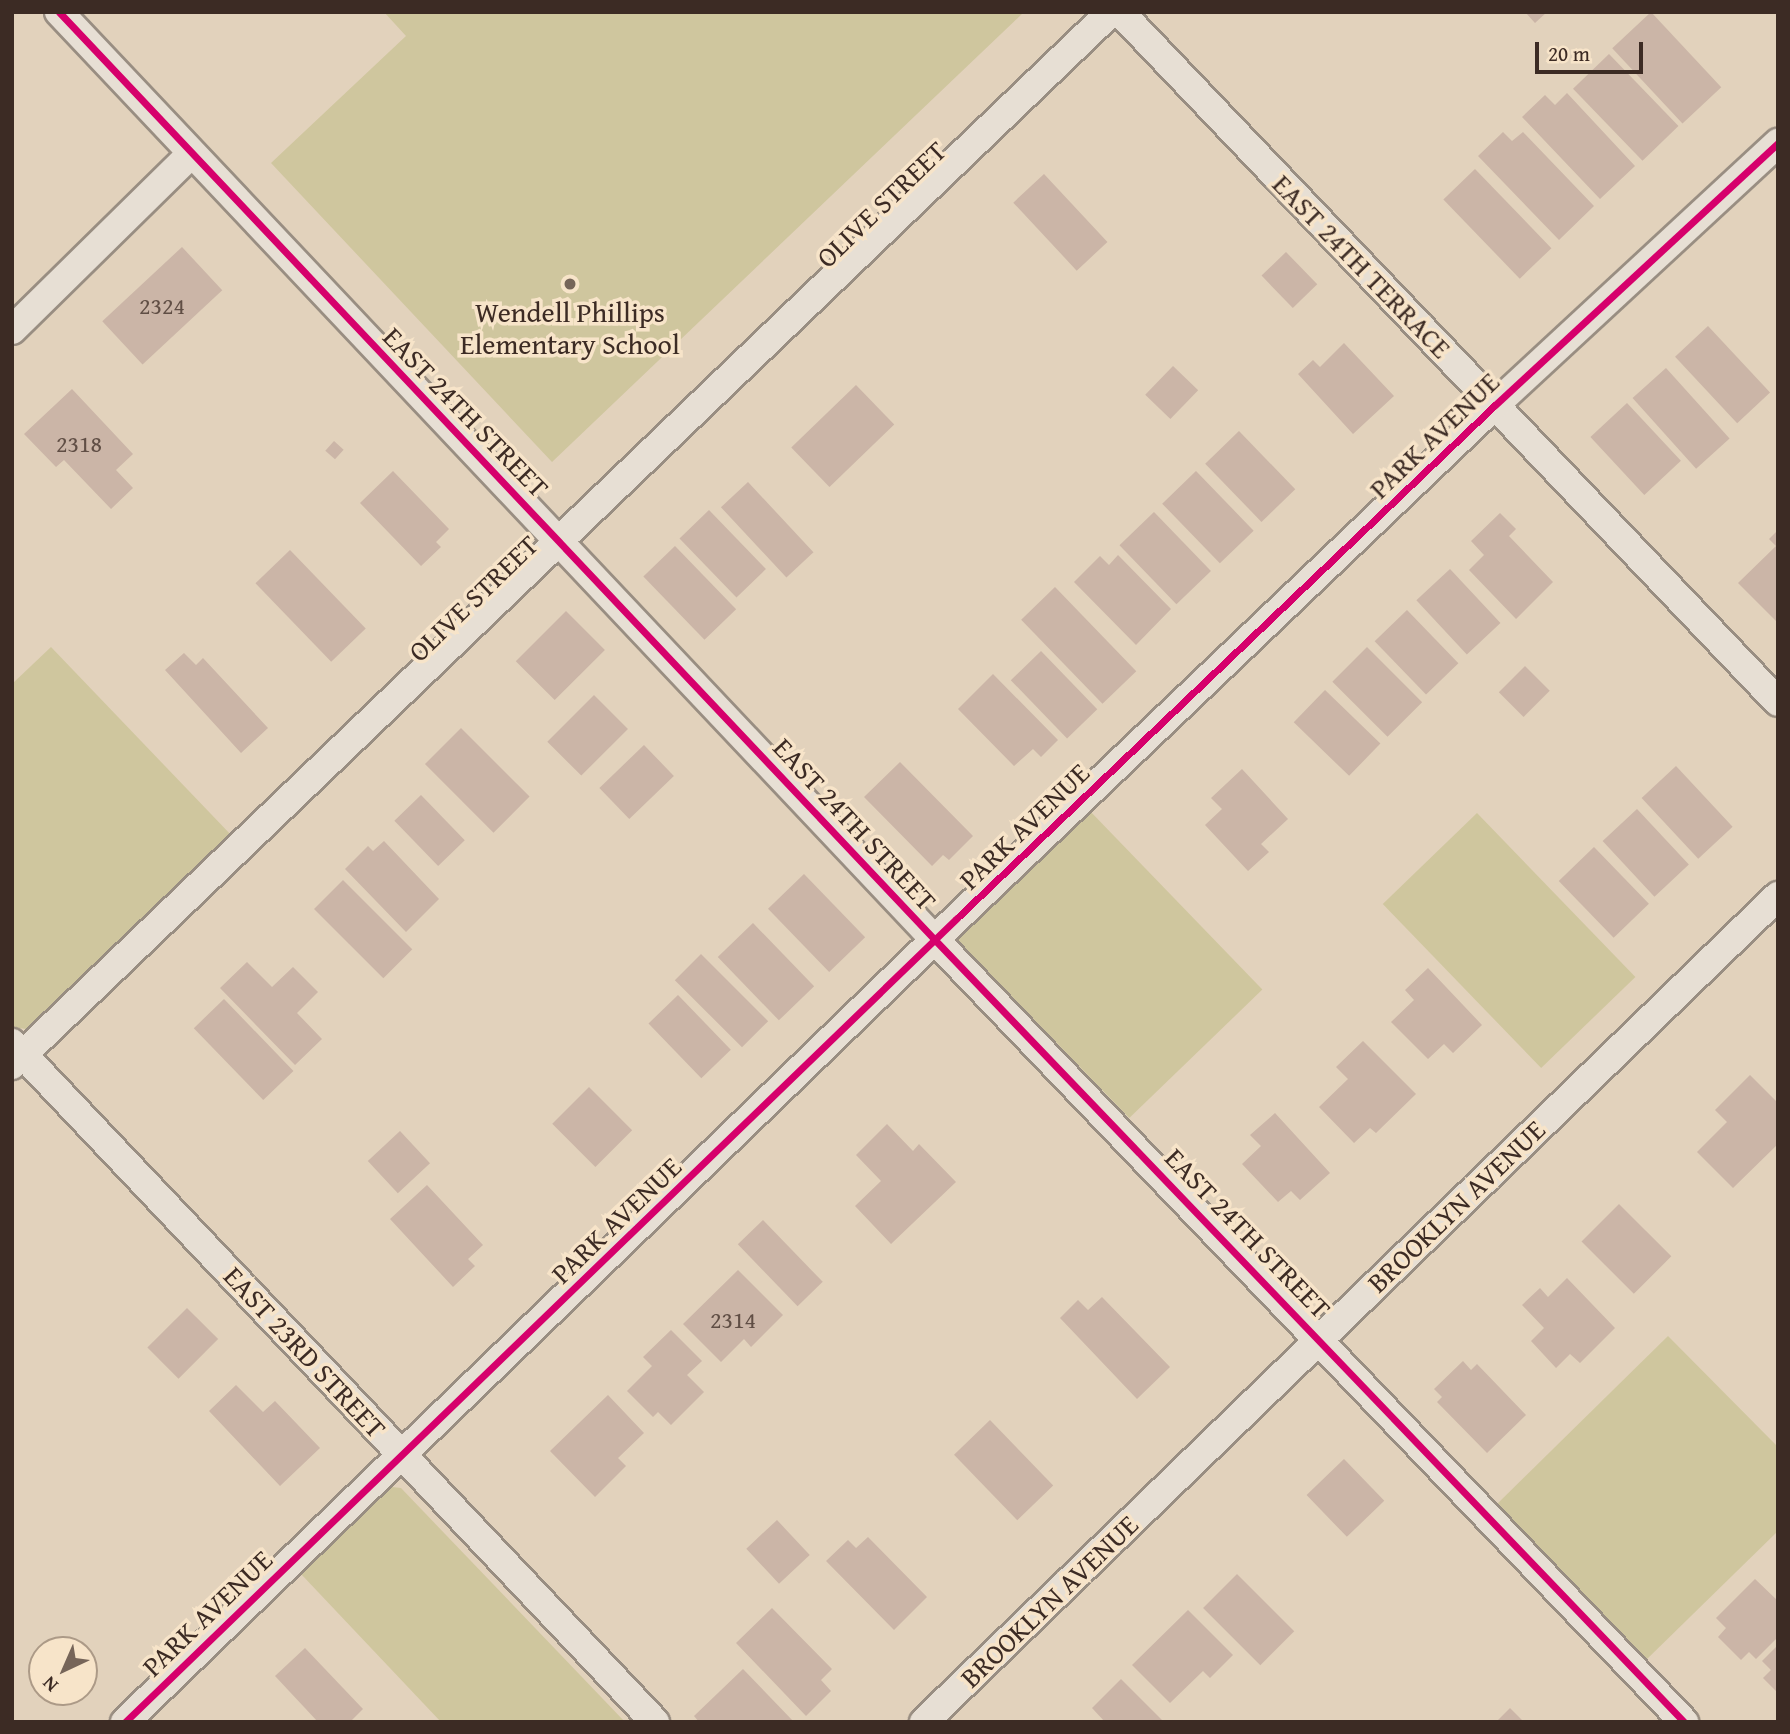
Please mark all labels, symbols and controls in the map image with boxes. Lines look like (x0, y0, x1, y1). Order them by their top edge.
scale bar (1538, 28, 1646, 72)
text: 20 m (1548, 38, 1590, 69)
street label: OLIVE STREET (809, 134, 953, 274)
street label: EAST 24TH TERRACE (1266, 167, 1458, 365)
marker: Wendell Phillips Elementary School (562, 276, 578, 292)
house number: 2324 (139, 292, 185, 320)
place label: Wendell Phillips Elementary School (460, 295, 680, 361)
street label: EAST 24TH STREET (376, 320, 556, 504)
street label: PARK AVENUE (1362, 365, 1506, 505)
house number: 2318 (56, 430, 102, 458)
street label: OLIVE STREET (401, 528, 545, 668)
street label: EAST 24TH STREET (766, 731, 944, 917)
street label: PARK AVENUE (952, 756, 1096, 896)
street label: BROOKLYN AVENUE (1360, 1113, 1552, 1299)
street label: EAST 24TH STREET (1158, 1141, 1338, 1325)
street label: PARK AVENUE (544, 1150, 688, 1290)
street label: EAST 23RD STREET (217, 1259, 393, 1445)
house number: 2314 (710, 1306, 756, 1334)
street label: BROOKLYN AVENUE (953, 1508, 1145, 1694)
street label: PARK AVENUE (135, 1543, 279, 1683)
north arrow (28, 1636, 98, 1706)
text: N (36, 1670, 64, 1699)

